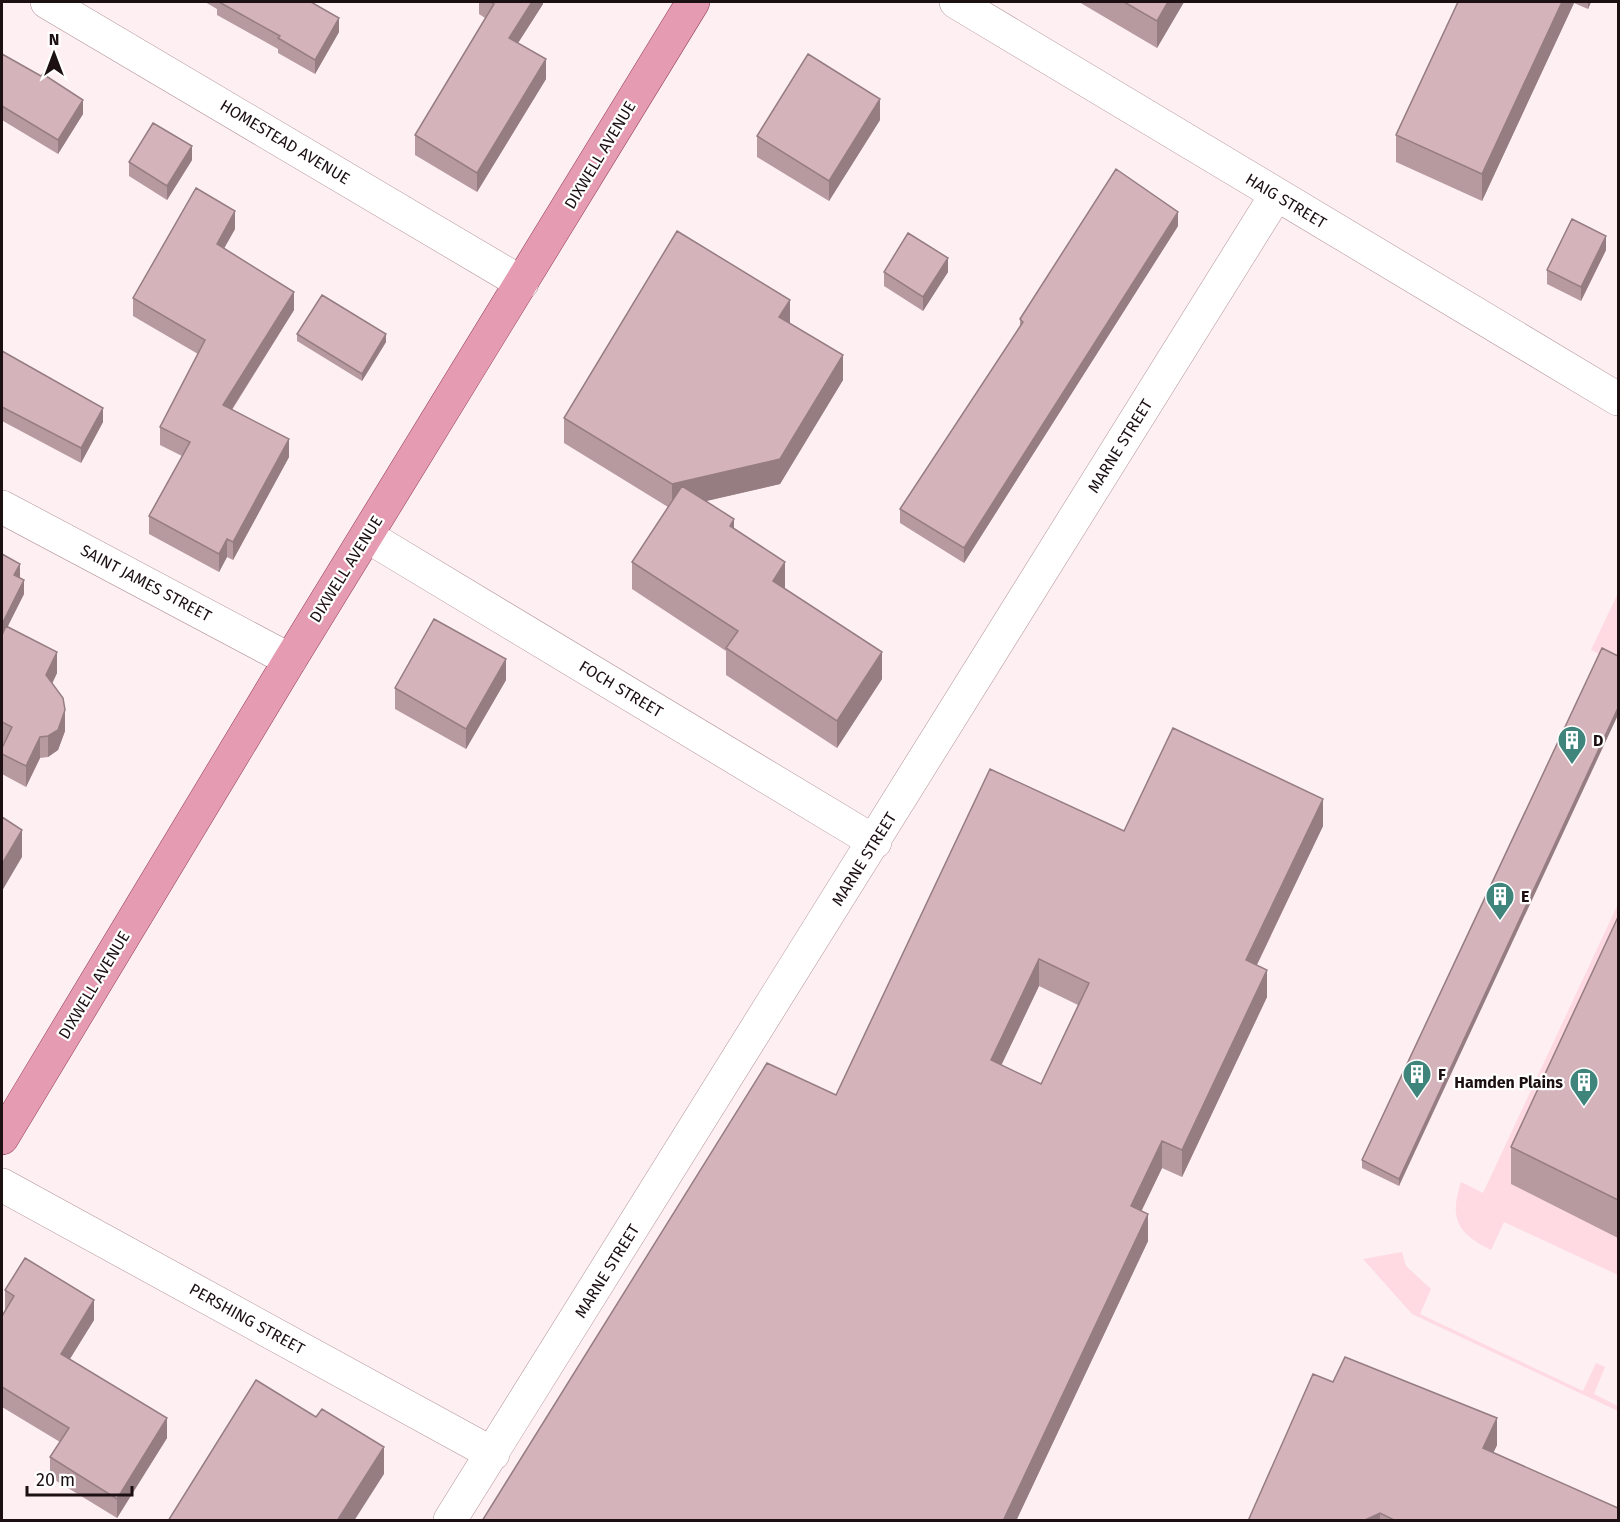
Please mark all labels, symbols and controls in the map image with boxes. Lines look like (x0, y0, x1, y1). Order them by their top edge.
north arrow (24, 24, 84, 84)
text: N (49, 30, 59, 49)
street label: HOMESTEAD AVENUE (217, 96, 353, 188)
street label: DIXWELL AVENUE (560, 98, 640, 212)
street label: HAIG STREET (1242, 169, 1330, 233)
street label: MARNE STREET (1084, 395, 1157, 496)
street label: DIXWELL AVENUE (306, 512, 386, 626)
street label: SAINT JAMES STREET (77, 540, 215, 626)
street label: FOCH STREET (576, 657, 667, 722)
building icon: D (1556, 724, 1588, 766)
place label: D (1593, 731, 1603, 750)
street label: MARNE STREET (828, 808, 901, 909)
building icon: E (1484, 880, 1516, 922)
place label: E (1521, 887, 1529, 906)
street label: DIXWELL AVENUE (54, 928, 134, 1042)
building icon: F (1401, 1058, 1433, 1100)
place label: F (1438, 1065, 1446, 1084)
building icon: Hamden Plains (1568, 1066, 1600, 1108)
place label: Hamden Plains (1454, 1073, 1563, 1092)
street label: MARNE STREET (571, 1220, 644, 1321)
street label: PERSHING STREET (186, 1279, 309, 1359)
scale bar (27, 1459, 132, 1497)
text: 20 m (36, 1469, 75, 1491)

